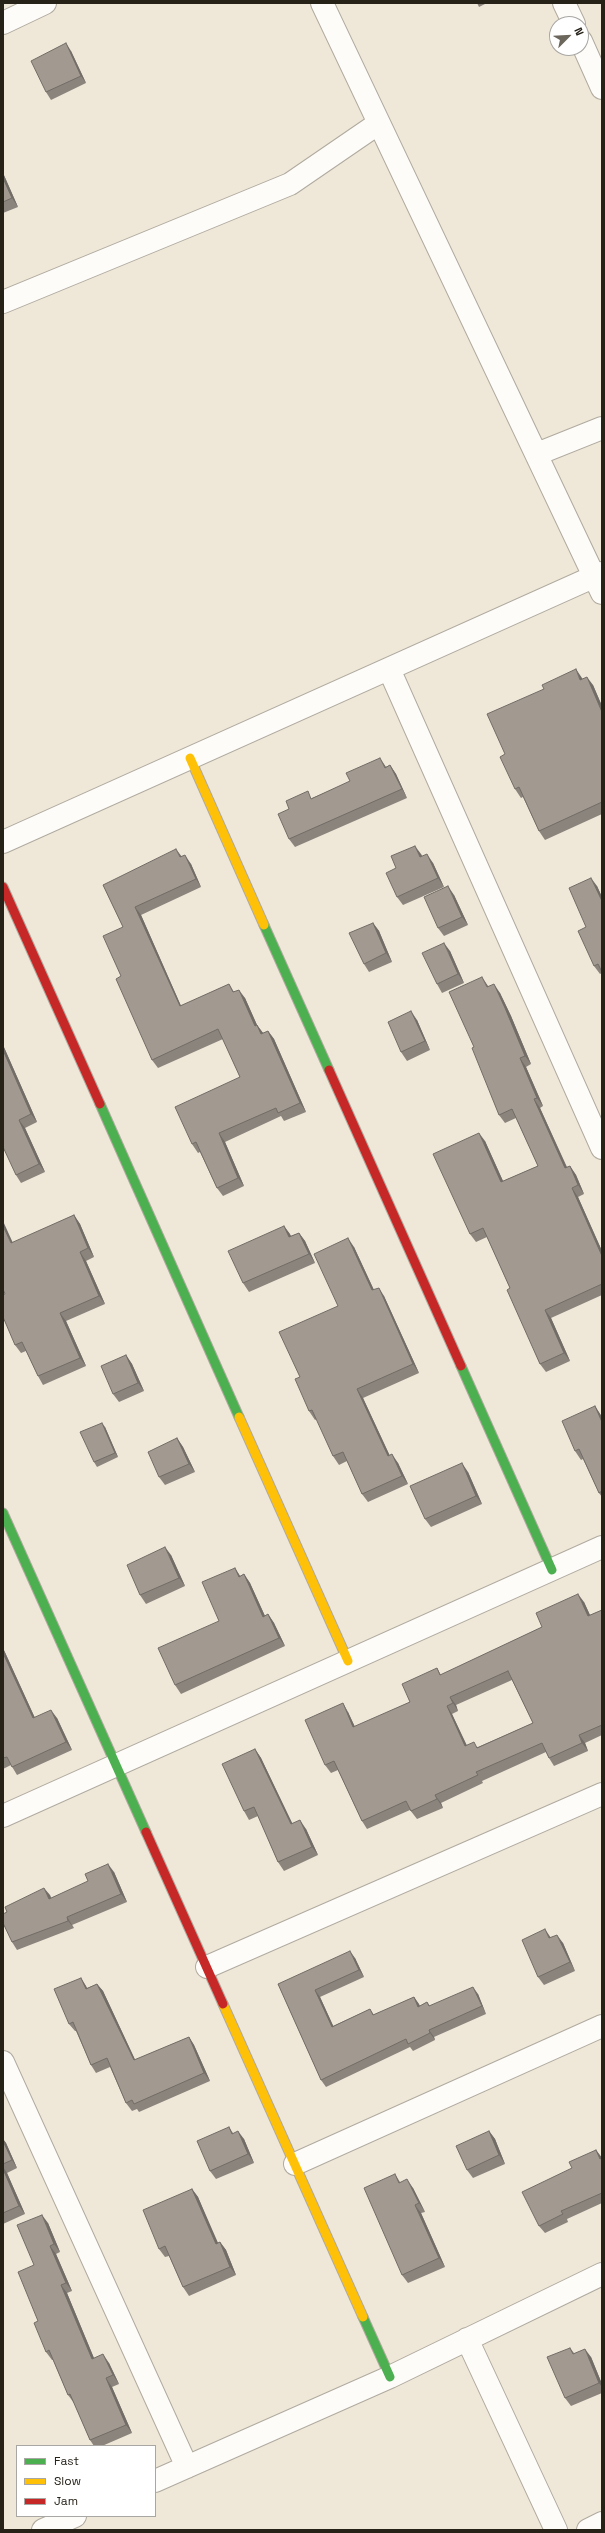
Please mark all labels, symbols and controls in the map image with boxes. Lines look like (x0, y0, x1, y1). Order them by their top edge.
north arrow (549, 16, 589, 56)
text: N (571, 25, 587, 38)
legend (16, 2445, 156, 2517)
text: Fast (54, 2453, 79, 2469)
text: Slow (54, 2473, 81, 2489)
text: Jam (54, 2493, 78, 2509)

